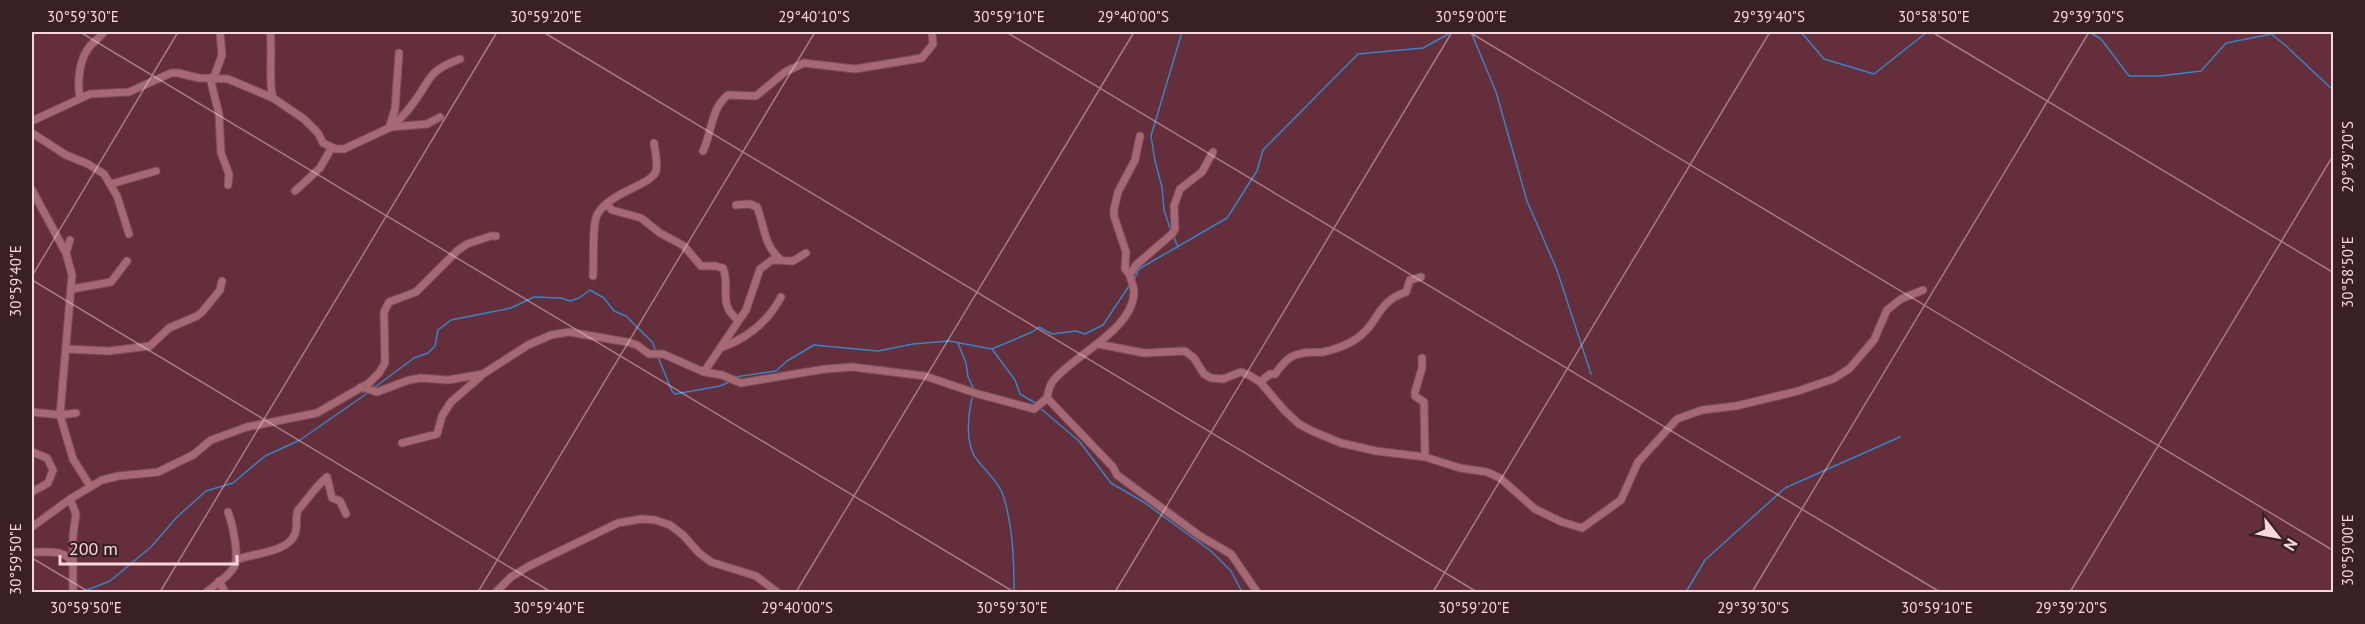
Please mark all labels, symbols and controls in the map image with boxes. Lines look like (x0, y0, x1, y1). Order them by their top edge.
text: 30°59'30"E (47, 7, 119, 26)
text: 30°59'20"E (510, 7, 582, 26)
text: 29°40'10"S (778, 7, 850, 26)
text: 30°59'10"E (973, 7, 1045, 26)
text: 29°40'00"S (1097, 7, 1169, 26)
text: 30°59'00"E (1435, 7, 1507, 26)
text: 29°39'40"S (1733, 7, 1805, 26)
text: 30°58'50"E (1898, 7, 1970, 26)
text: 29°39'30"S (2052, 7, 2124, 26)
text: 29°39'20"S (2338, 121, 2357, 193)
text: 30°58'50"E (2338, 236, 2357, 308)
text: 30°59'40"E (6, 245, 25, 317)
north arrow (2248, 507, 2308, 567)
text: 30°59'00"E (2338, 514, 2357, 586)
text: 30°59'50"E (6, 523, 25, 595)
scale bar (60, 528, 237, 566)
text: N (2280, 535, 2302, 554)
text: 200 m (69, 537, 118, 560)
text: 30°59'50"E (50, 598, 122, 617)
text: 30°59'40"E (513, 598, 585, 617)
text: 29°40'00"S (761, 598, 833, 617)
text: 30°59'30"E (976, 598, 1048, 617)
text: 30°59'20"E (1438, 598, 1510, 617)
text: 29°39'30"S (1717, 598, 1789, 617)
text: 30°59'10"E (1901, 598, 1973, 617)
text: 29°39'20"S (2035, 598, 2107, 617)

